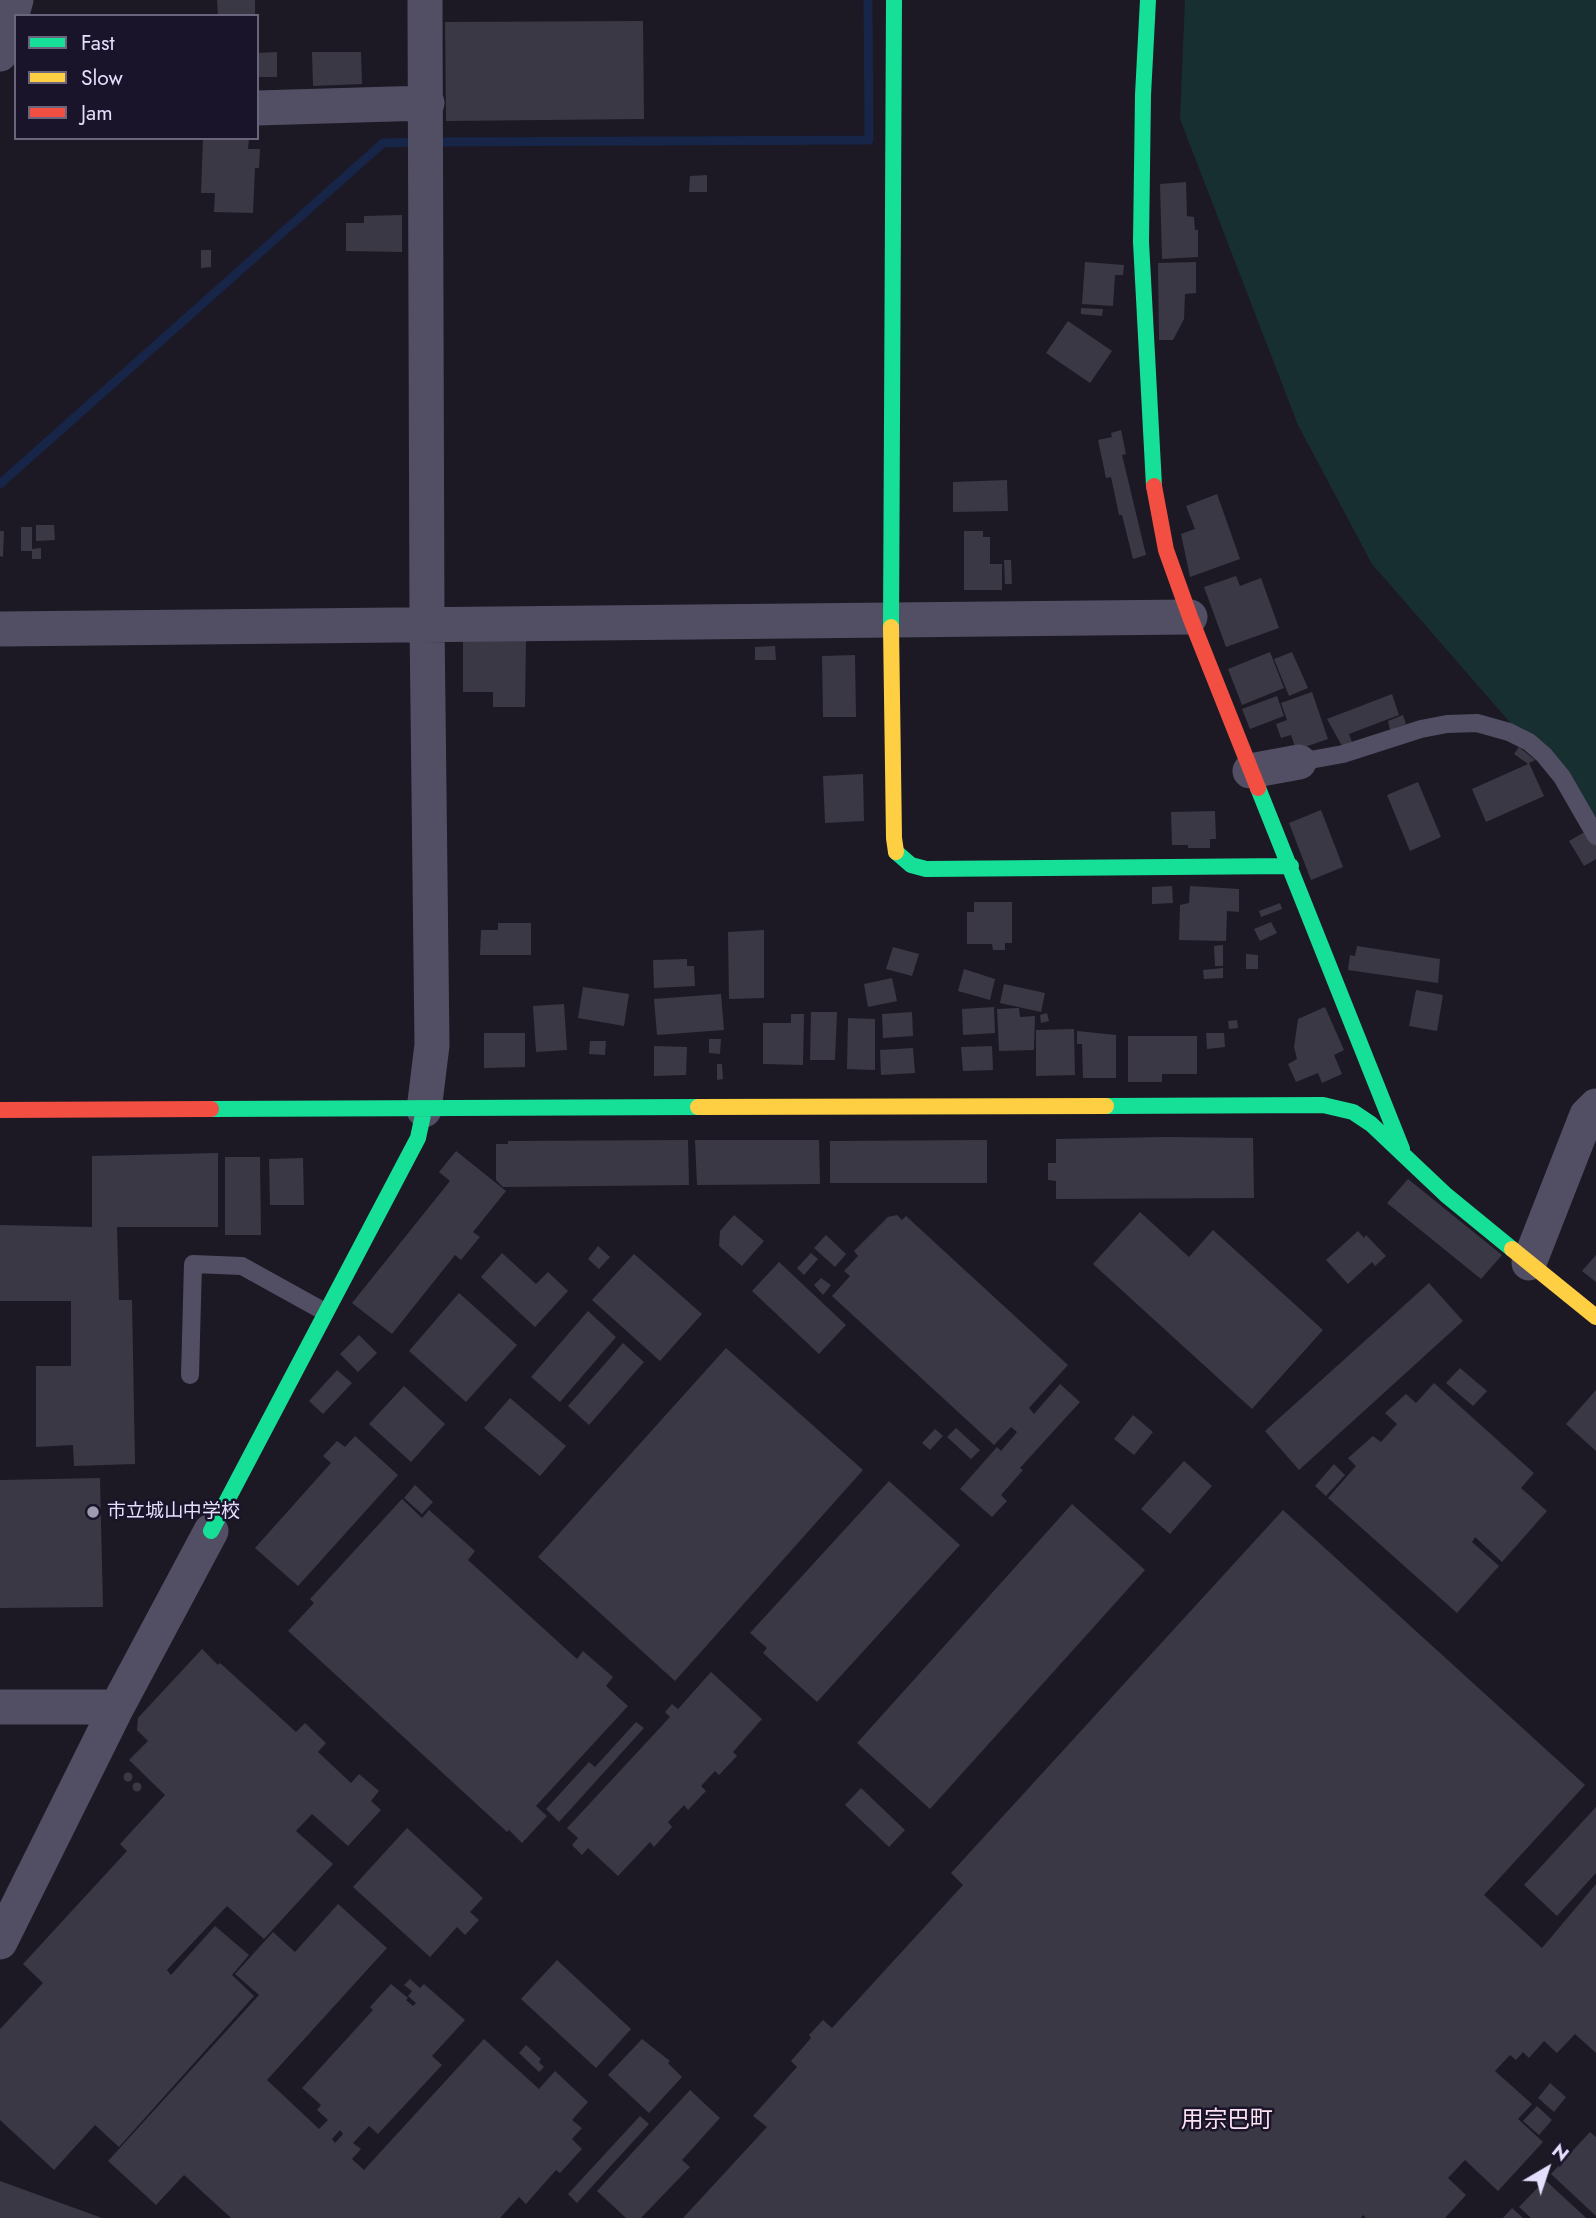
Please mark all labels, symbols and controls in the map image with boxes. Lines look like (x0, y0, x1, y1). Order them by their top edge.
legend (14, 14, 259, 140)
text: Fast (81, 28, 114, 58)
text: Slow (81, 63, 123, 93)
text: Jam (81, 98, 113, 128)
place label: 市立城山中学校 (107, 1501, 240, 1523)
marker: 市立城山中学校 (85, 1504, 101, 1520)
district label: 用宗巴町 (1181, 2107, 1273, 2135)
north arrow (1512, 2134, 1582, 2204)
text: N (1546, 2137, 1575, 2168)

